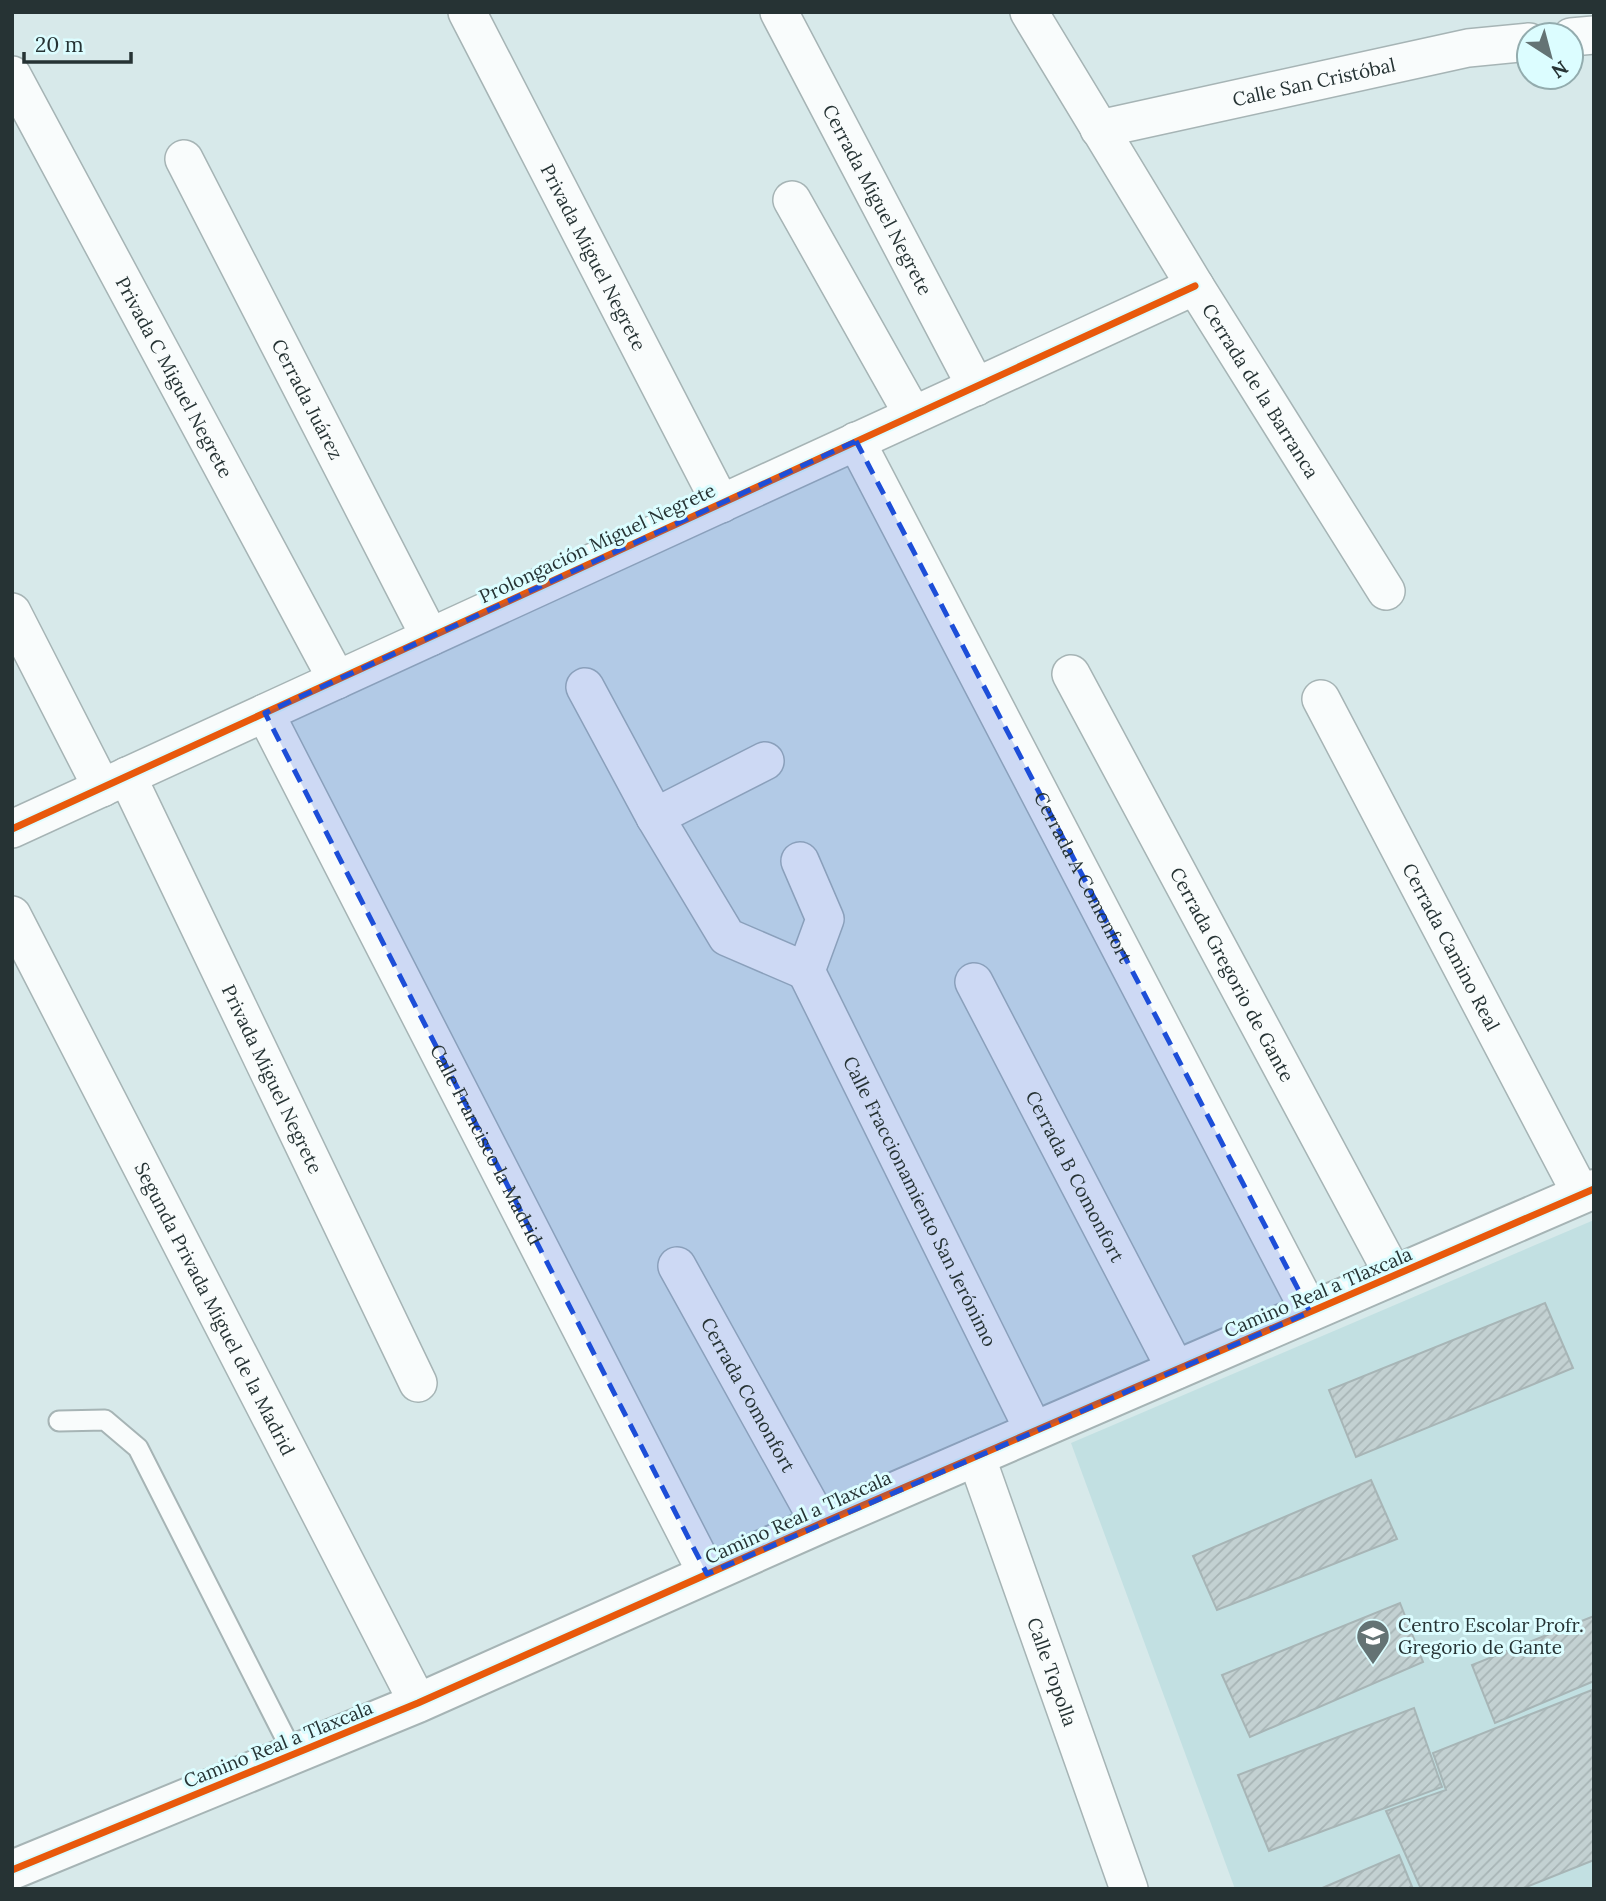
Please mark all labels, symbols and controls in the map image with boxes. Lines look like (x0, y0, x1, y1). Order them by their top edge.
scale bar (24, 21, 131, 65)
north arrow (1515, 21, 1585, 91)
text: 20 m (35, 31, 84, 58)
street label: Calle San Cristóbal (1230, 52, 1398, 111)
text: N (1547, 56, 1573, 84)
street label: Cerrada Miguel Negrete (818, 100, 938, 299)
street label: Privada Miguel Negrete (536, 160, 652, 355)
street label: Privada C Miguel Negrete (111, 272, 238, 482)
street label: Cerrada de la Barranca (1197, 299, 1324, 483)
street label: Cerrada Juárez (267, 335, 348, 463)
street label: Prolongación Miguel Negrete (475, 478, 719, 608)
street label: Cerrada A Comonfort (1029, 787, 1138, 968)
street label: Cerrada Camino Real (1397, 859, 1505, 1035)
street label: Cerrada Gregorio de Gante (1165, 863, 1300, 1086)
street label: Privada Miguel Negrete (217, 981, 328, 1177)
street label: Calle Francisco la Madrid (425, 1040, 548, 1249)
street label: Calle Fraccionamiento San Jerónimo (838, 1052, 1002, 1350)
street label: Cerrada B Comonfort (1021, 1086, 1130, 1267)
street label: Segunda Privada Miguel de la Madrid (129, 1158, 300, 1459)
street label: Camino Real a Tlaxcala (1220, 1241, 1416, 1342)
street label: Cerrada Comonfort (696, 1313, 801, 1477)
street label: Camino Real a Tlaxcala (701, 1465, 895, 1569)
place label: Centro Escolar Profr. Gregorio de Gante (1398, 1613, 1584, 1659)
street label: Calle Topolla (1022, 1614, 1083, 1730)
school or university icon: Centro Escolar Profr. Gregorio de Gante (1354, 1617, 1392, 1666)
street label: Camino Real a Tlaxcala (180, 1695, 376, 1793)

